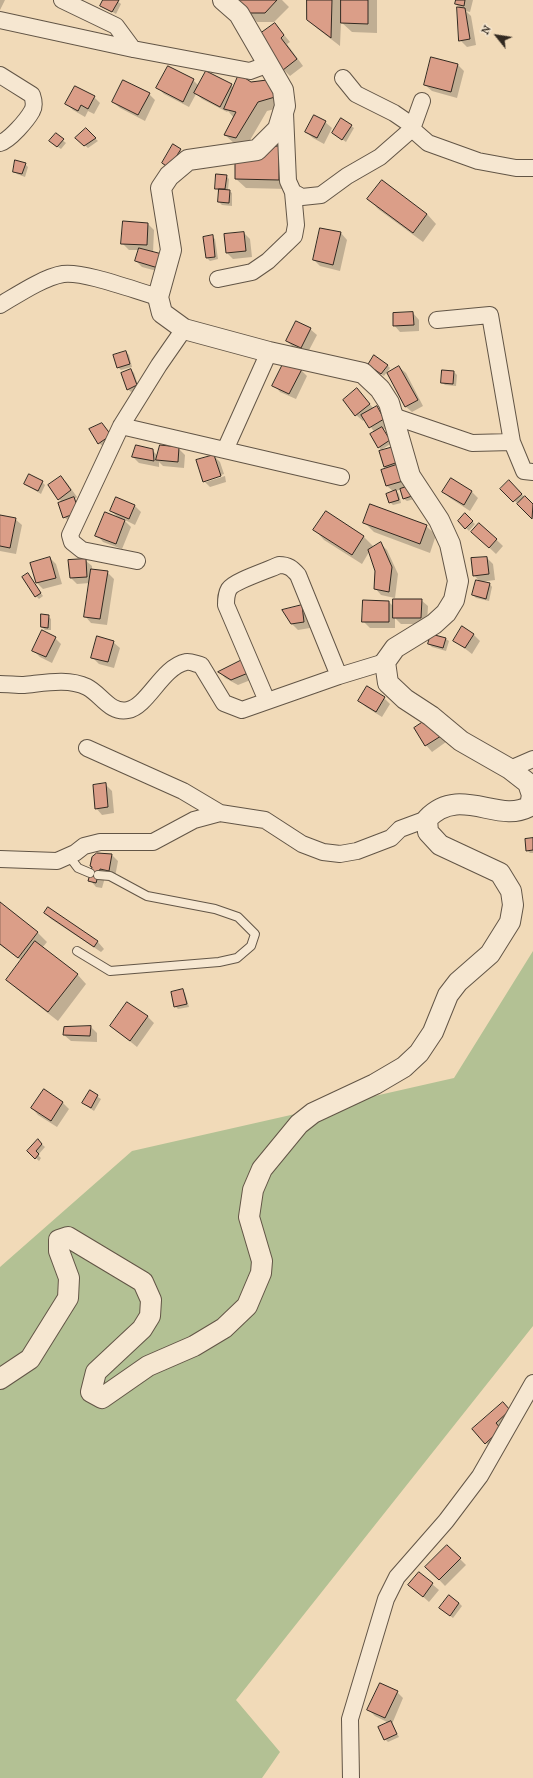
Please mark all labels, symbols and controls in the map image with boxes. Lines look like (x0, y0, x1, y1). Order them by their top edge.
north arrow (477, 16, 517, 56)
text: N (478, 23, 494, 37)

